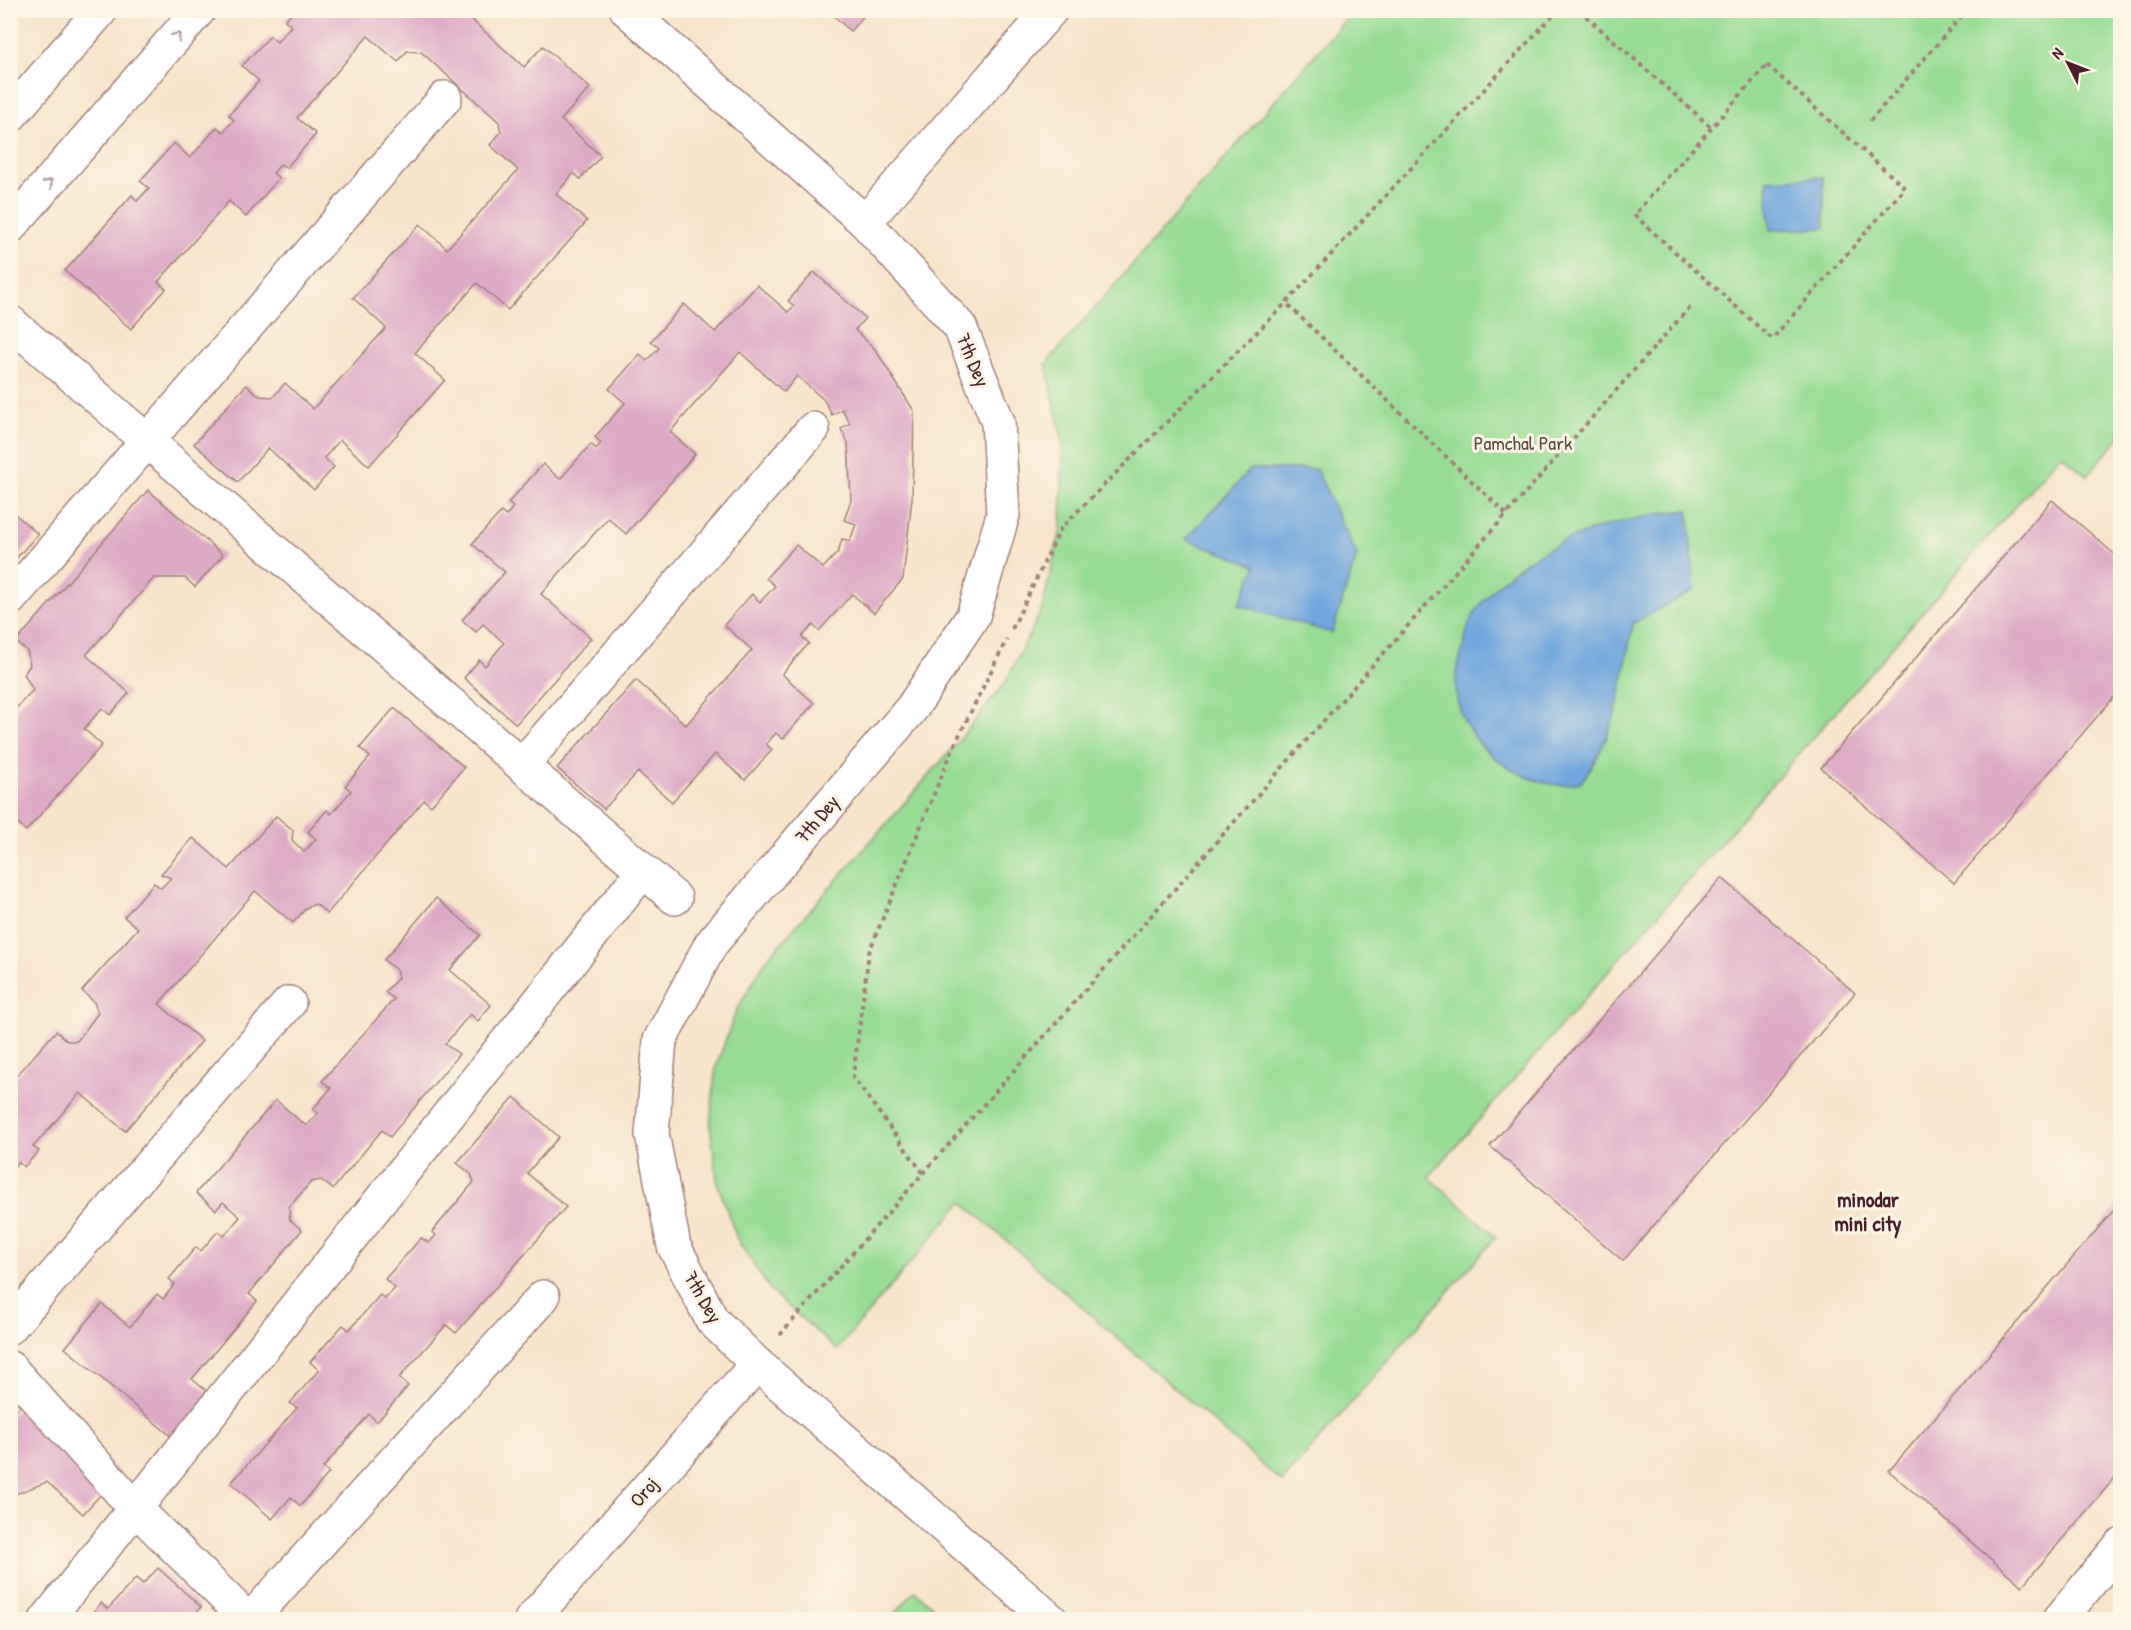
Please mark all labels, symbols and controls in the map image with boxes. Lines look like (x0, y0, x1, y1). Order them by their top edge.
one-way arrow (170, 32, 181, 43)
north arrow (2038, 33, 2098, 93)
text: N (2046, 42, 2068, 63)
one-way arrow (42, 179, 53, 190)
street label: 7th Dey (950, 329, 997, 391)
park label: Pamchal Park (1474, 429, 1572, 456)
street label: 7th Dey (788, 789, 845, 849)
district label: minodar mini city (1835, 1185, 1902, 1239)
street label: 7th Dey (678, 1266, 729, 1328)
street label: Oroj (623, 1471, 664, 1512)

